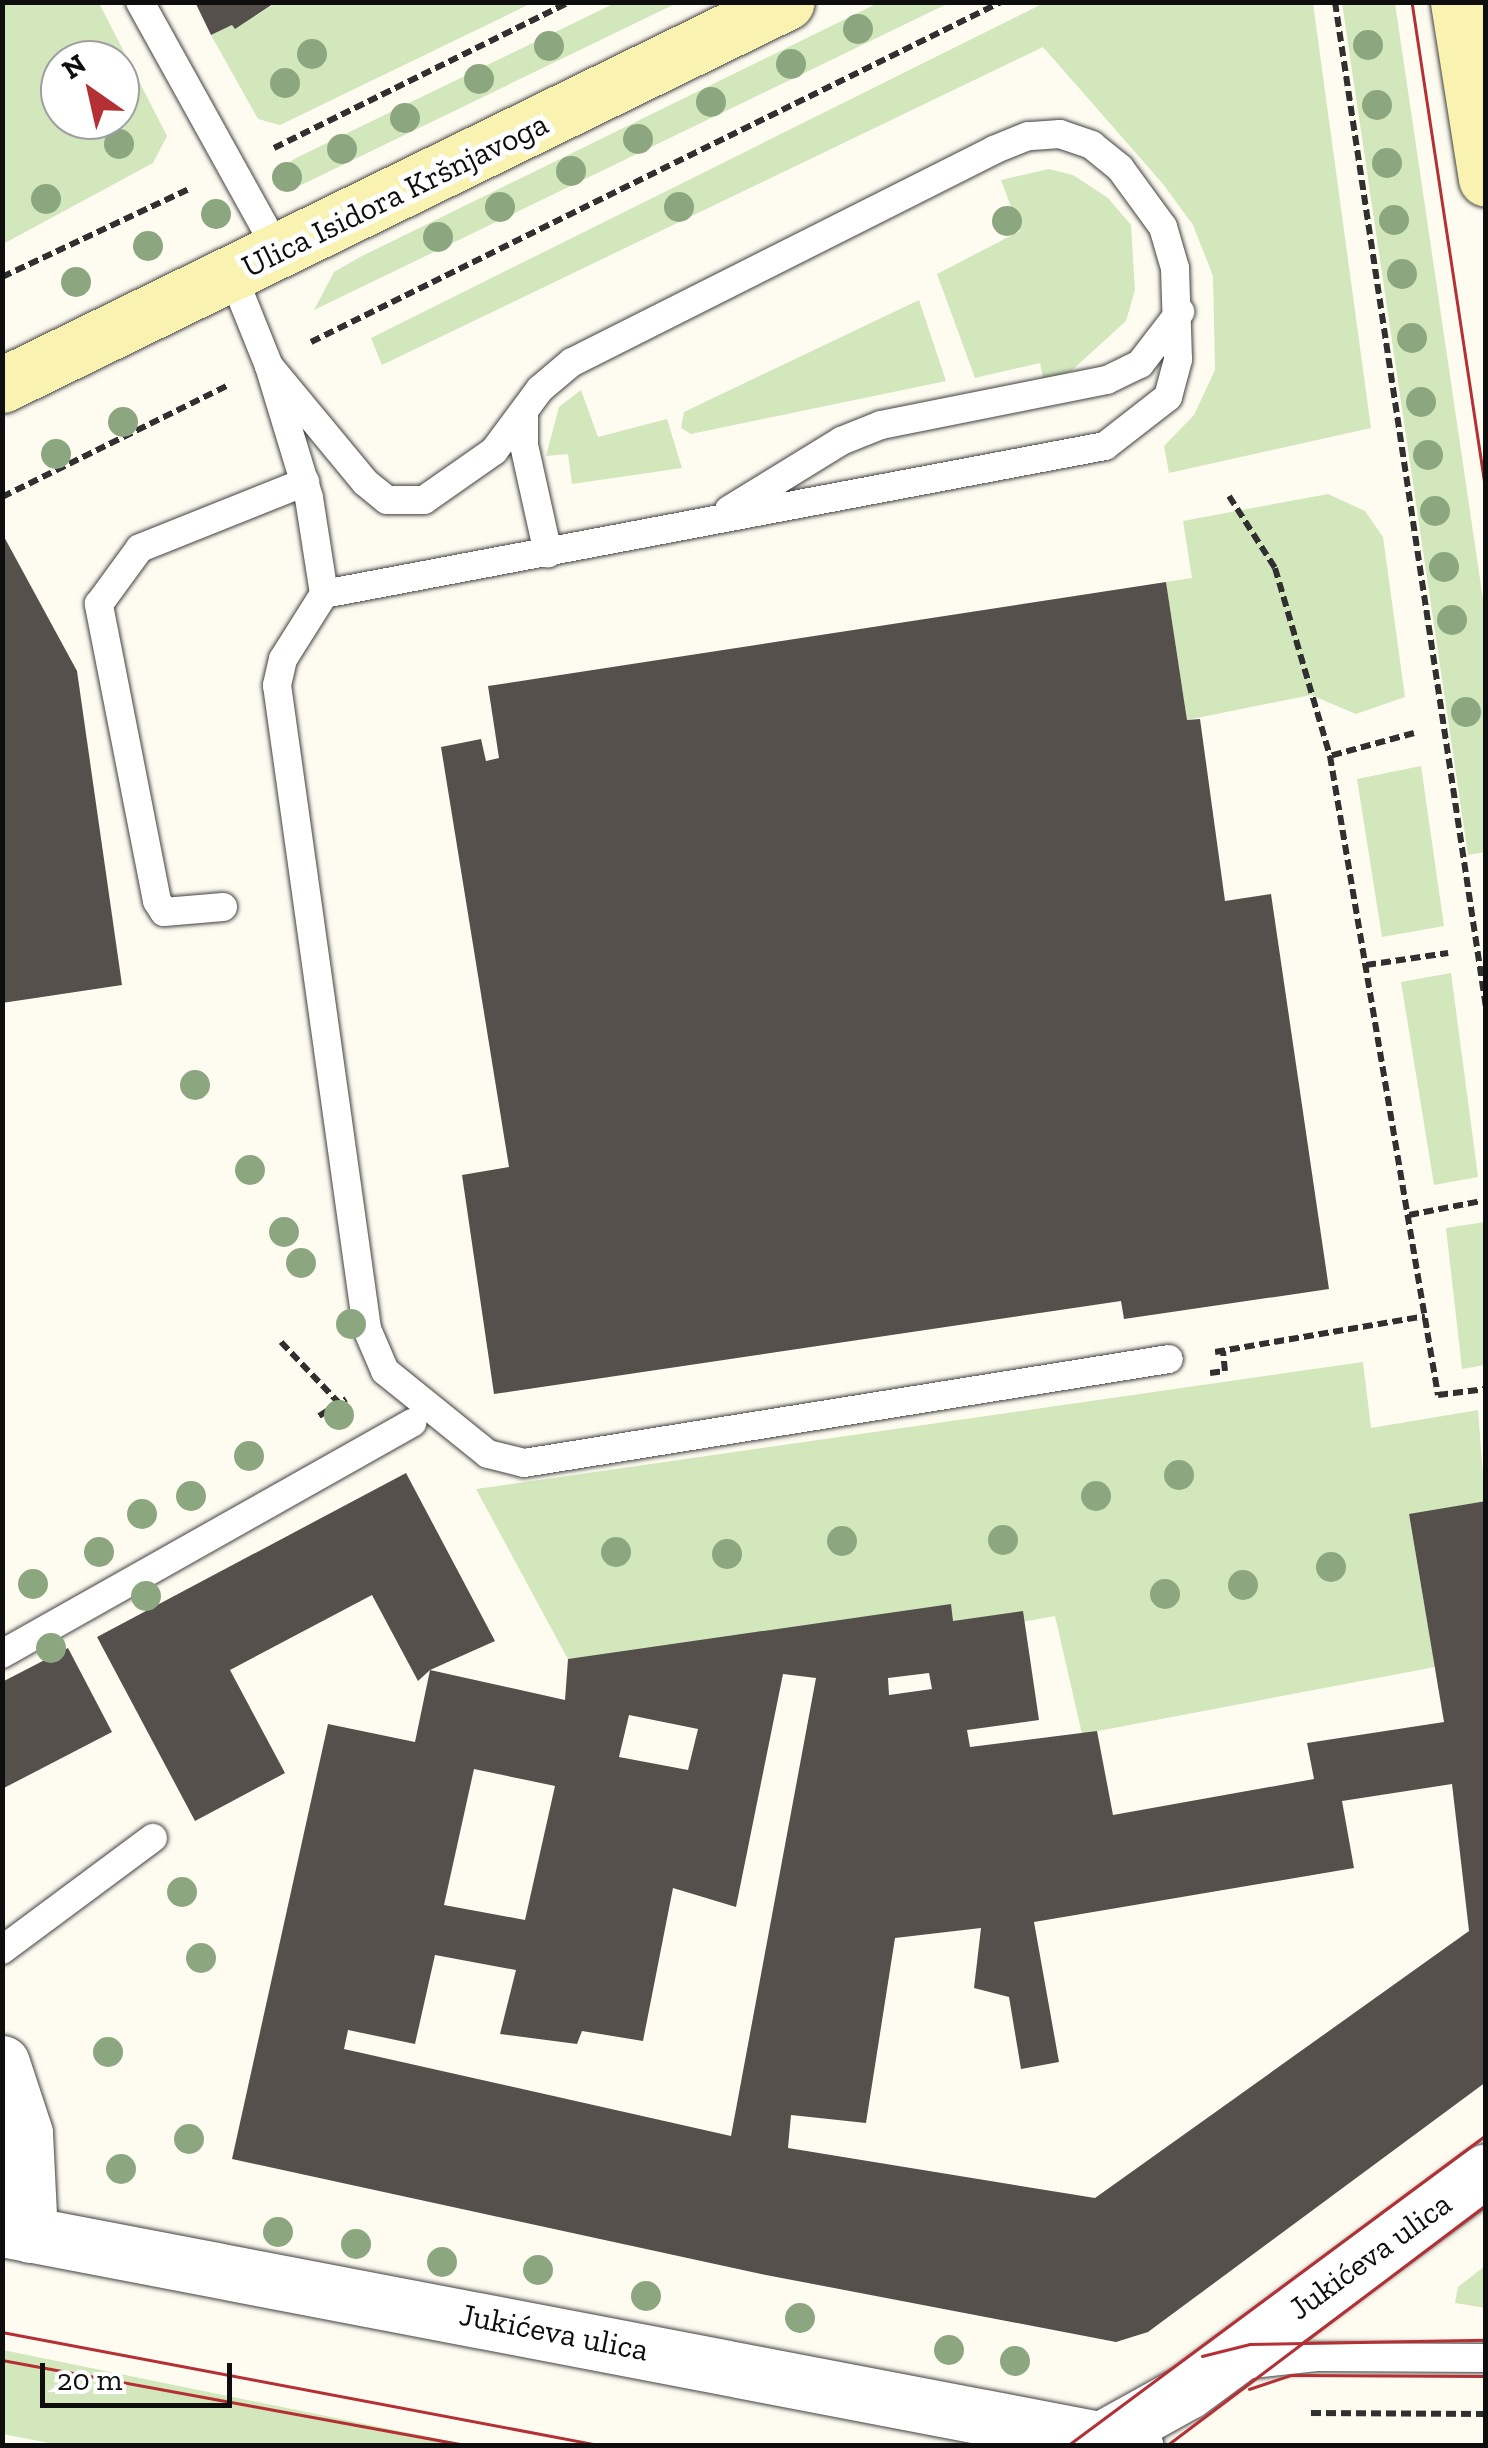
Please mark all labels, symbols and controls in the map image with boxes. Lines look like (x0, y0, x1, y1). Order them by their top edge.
north arrow (40, 40, 140, 140)
text: N (56, 47, 92, 86)
street label: Ulica Isidora Kršnjavoga (236, 104, 554, 286)
street label: Jukićeva ulica (1281, 2184, 1459, 2328)
street label: Jukićeva ulica (456, 2295, 652, 2369)
scale bar (45, 2343, 238, 2405)
text: 20 m (57, 2362, 122, 2398)

